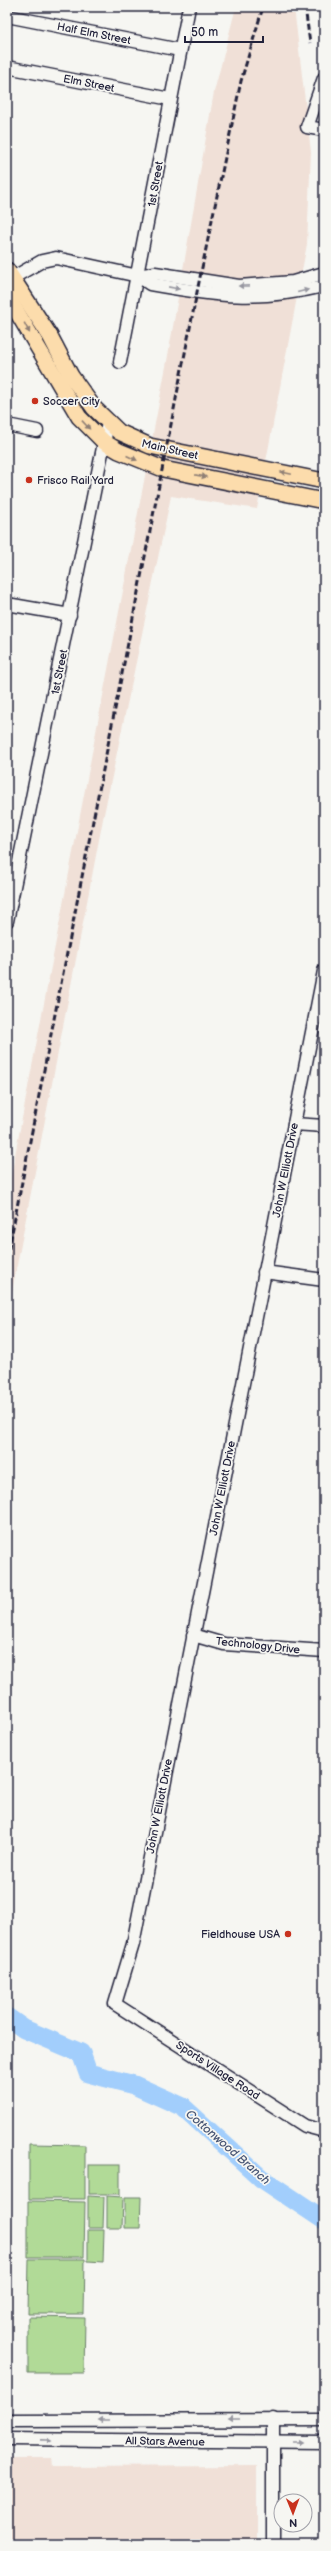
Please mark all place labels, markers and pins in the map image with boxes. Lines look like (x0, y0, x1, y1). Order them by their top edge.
place label: Soccer City (43, 395, 100, 408)
marker: Soccer City (30, 396, 40, 406)
place label: Frisco Rail Yard (37, 474, 114, 487)
marker: Frisco Rail Yard (24, 475, 34, 485)
place label: Fieldhouse USA (201, 1928, 280, 1941)
marker: Fieldhouse USA (283, 1929, 293, 1939)

